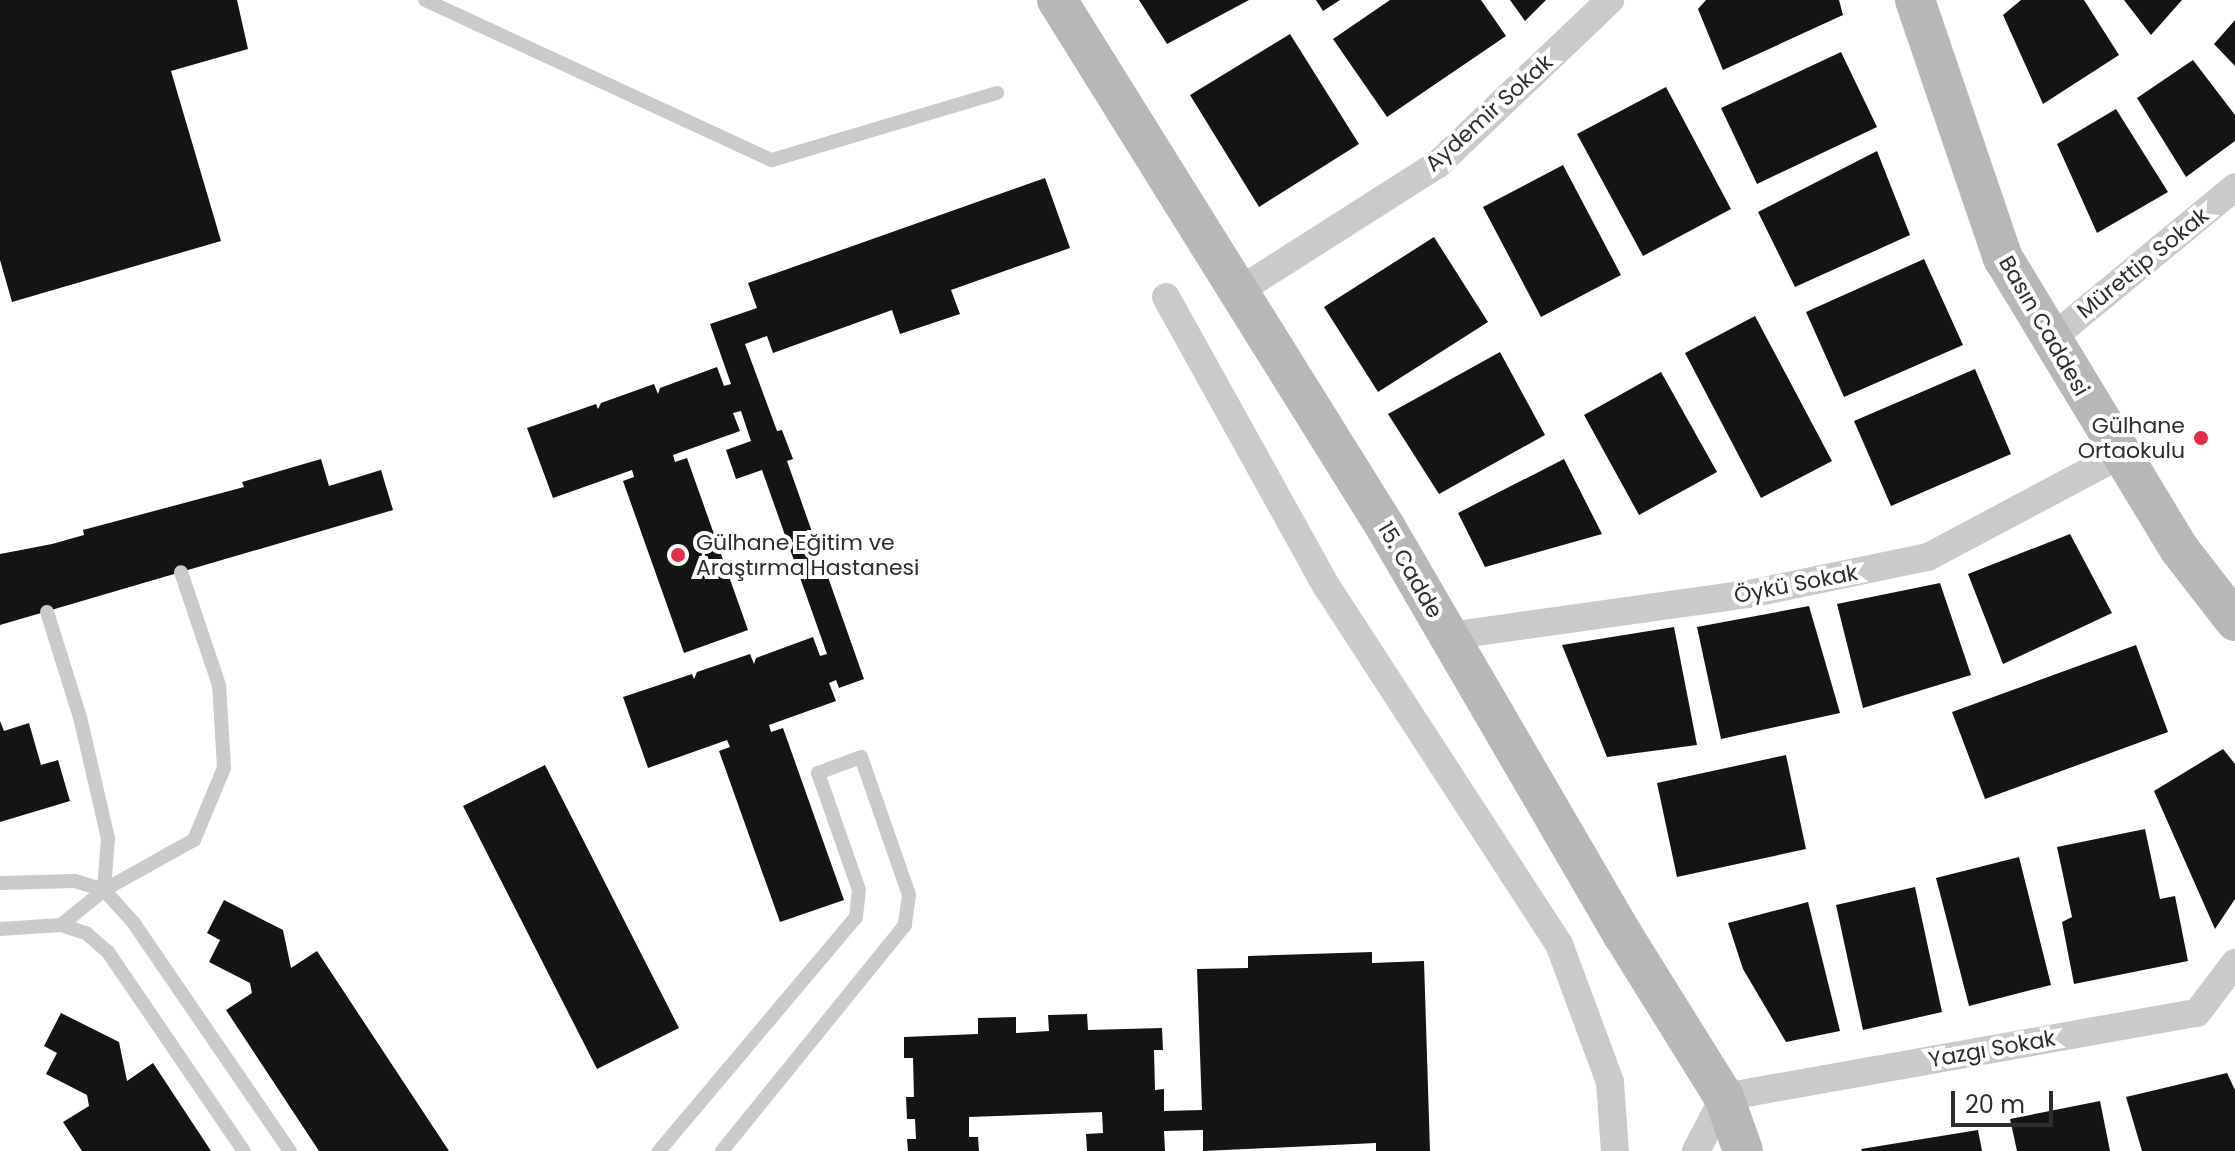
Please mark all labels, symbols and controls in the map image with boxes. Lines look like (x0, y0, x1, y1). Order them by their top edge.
street label: Aydemir Sokak (1420, 49, 1558, 177)
street label: Mürettip Sokak (2072, 202, 2214, 324)
street label: Basın Caddesi (1993, 251, 2095, 401)
place label: Gülhane Ortaokulu (2078, 412, 2185, 464)
marker: Gülhane Ortaokulu (2192, 429, 2210, 447)
street label: 15. Cadde (1372, 517, 1448, 623)
place label: Gülhane Eğitim ve Araştırma Hastanesi (696, 529, 919, 580)
marker: Gülhane Eğitim ve Araştırma Hastanesi (667, 544, 689, 566)
street label: Öykü Sokak (1732, 559, 1860, 609)
street label: Yazgı Sokak (1926, 1025, 2058, 1073)
scale bar (1955, 1075, 2057, 1125)
text: 20 m (1965, 1088, 2025, 1121)

